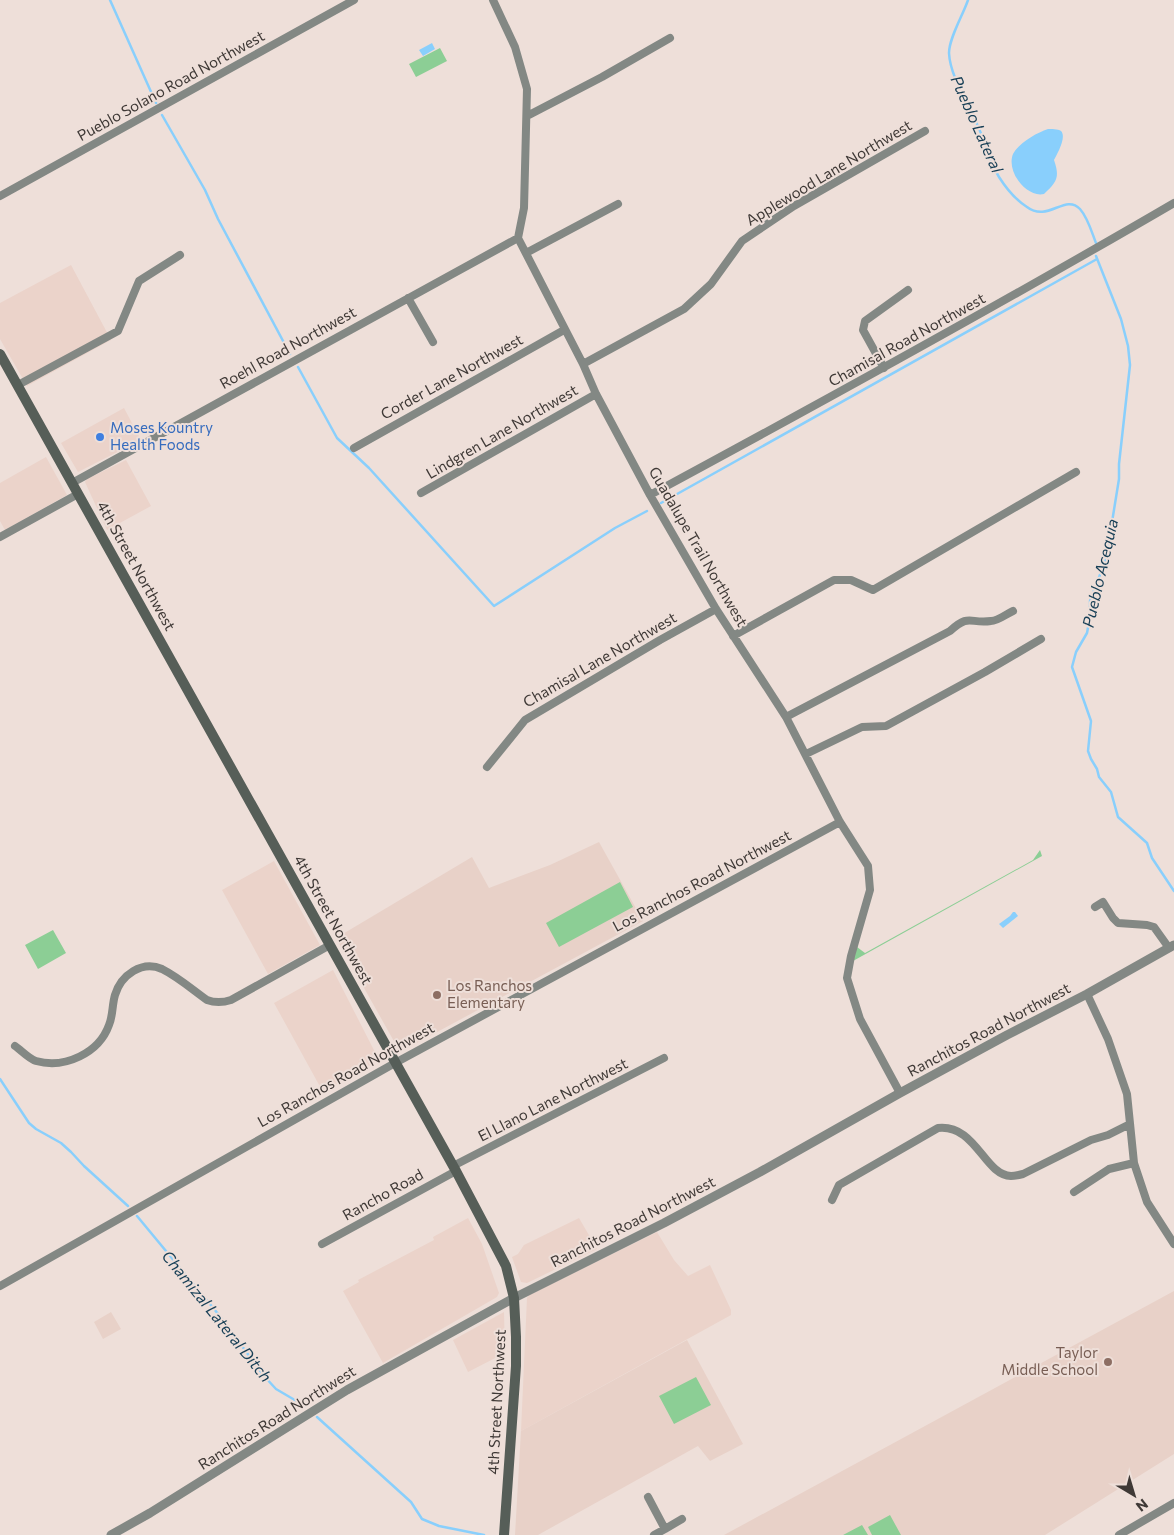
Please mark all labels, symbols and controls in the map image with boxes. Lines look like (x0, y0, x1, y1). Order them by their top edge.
street label: Pueblo Solano Road Northwest (74, 26, 267, 144)
water label: Pueblo Lateral (947, 72, 1008, 176)
street label: Applewood Lane Northwest (742, 115, 915, 229)
street label: Chamisal Road Northwest (825, 289, 988, 390)
street label: Roehl Road Northwest (216, 302, 359, 392)
street label: Corder Lane Northwest (377, 330, 526, 423)
street label: Lindgren Lane Northwest (422, 380, 581, 482)
place label: Moses Kountry Health Foods (110, 418, 213, 453)
marker: Moses Kountry Health Foods (94, 431, 106, 443)
street label: Guadalupe Trail Northwest (646, 463, 752, 630)
street label: 4th Street Northwest (94, 498, 180, 633)
water label: Pueblo Acequia (1078, 517, 1121, 629)
street label: Chamisal Lane Northwest (520, 608, 679, 710)
street label: Los Ranchos Road Northwest (609, 825, 794, 935)
street label: 4th Street Northwest (291, 852, 377, 987)
place label: Los Ranchos Elementary (447, 976, 532, 1011)
street label: Ranchitos Road Northwest (904, 978, 1073, 1080)
marker: Los Ranchos Elementary (431, 989, 443, 1001)
street label: Los Ranchos Road Northwest (254, 1018, 437, 1130)
street label: El Llano Lane Northwest (475, 1054, 630, 1145)
street label: Rancho Road (339, 1165, 426, 1224)
street label: Ranchitos Road Northwest (547, 1172, 718, 1270)
water label: Chamizal Lateral Ditch (159, 1246, 276, 1385)
street label: 4th Street Northwest (483, 1329, 509, 1475)
place label: Taylor Middle School (1001, 1343, 1098, 1378)
marker: Taylor Middle School (1102, 1356, 1114, 1368)
street label: Ranchitos Road Northwest (194, 1361, 358, 1473)
north arrow (1109, 1470, 1159, 1520)
text: N (1133, 1496, 1152, 1516)

